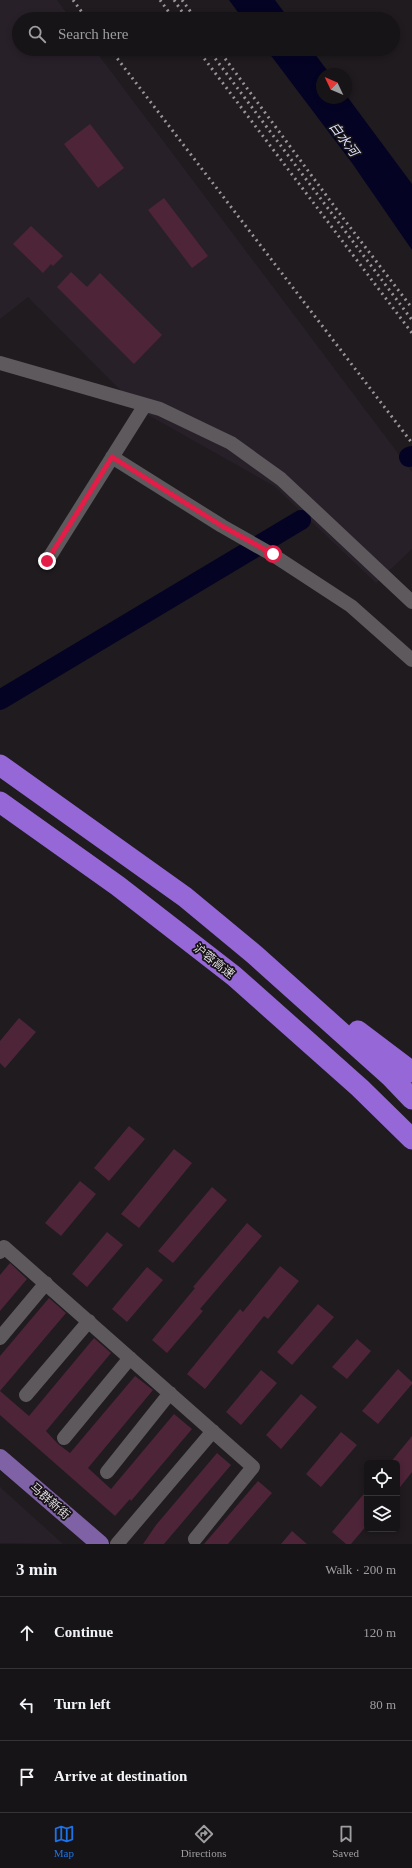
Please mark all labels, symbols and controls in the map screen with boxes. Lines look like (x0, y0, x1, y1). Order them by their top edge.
search box (12, 12, 400, 56)
icon: search (26, 23, 48, 45)
text: Search here (58, 26, 128, 42)
north arrow (316, 68, 352, 104)
water label: 白水河 (326, 119, 364, 161)
route start (264, 545, 282, 563)
route end (38, 552, 56, 570)
street label: 沪蓉高速 (191, 941, 237, 981)
map controls (364, 1460, 400, 1532)
button: locate (364, 1460, 400, 1496)
street label: 马群新街 (27, 1480, 73, 1522)
button: layers (364, 1496, 400, 1532)
text: 3 min (16, 1560, 57, 1579)
text: Walk · 200 m (325, 1562, 396, 1577)
icon: ahead (16, 1622, 38, 1644)
text: Continue (54, 1624, 113, 1640)
text: 120 m (363, 1625, 396, 1640)
icon: left (16, 1694, 38, 1716)
text: Turn left (54, 1696, 111, 1712)
text: 80 m (370, 1697, 396, 1712)
icon: arrive (16, 1766, 38, 1788)
text: Arrive at destination (54, 1768, 187, 1784)
tab: Map (53, 1823, 75, 1859)
tab: Directions (181, 1823, 226, 1859)
tab: Saved (332, 1823, 359, 1859)

